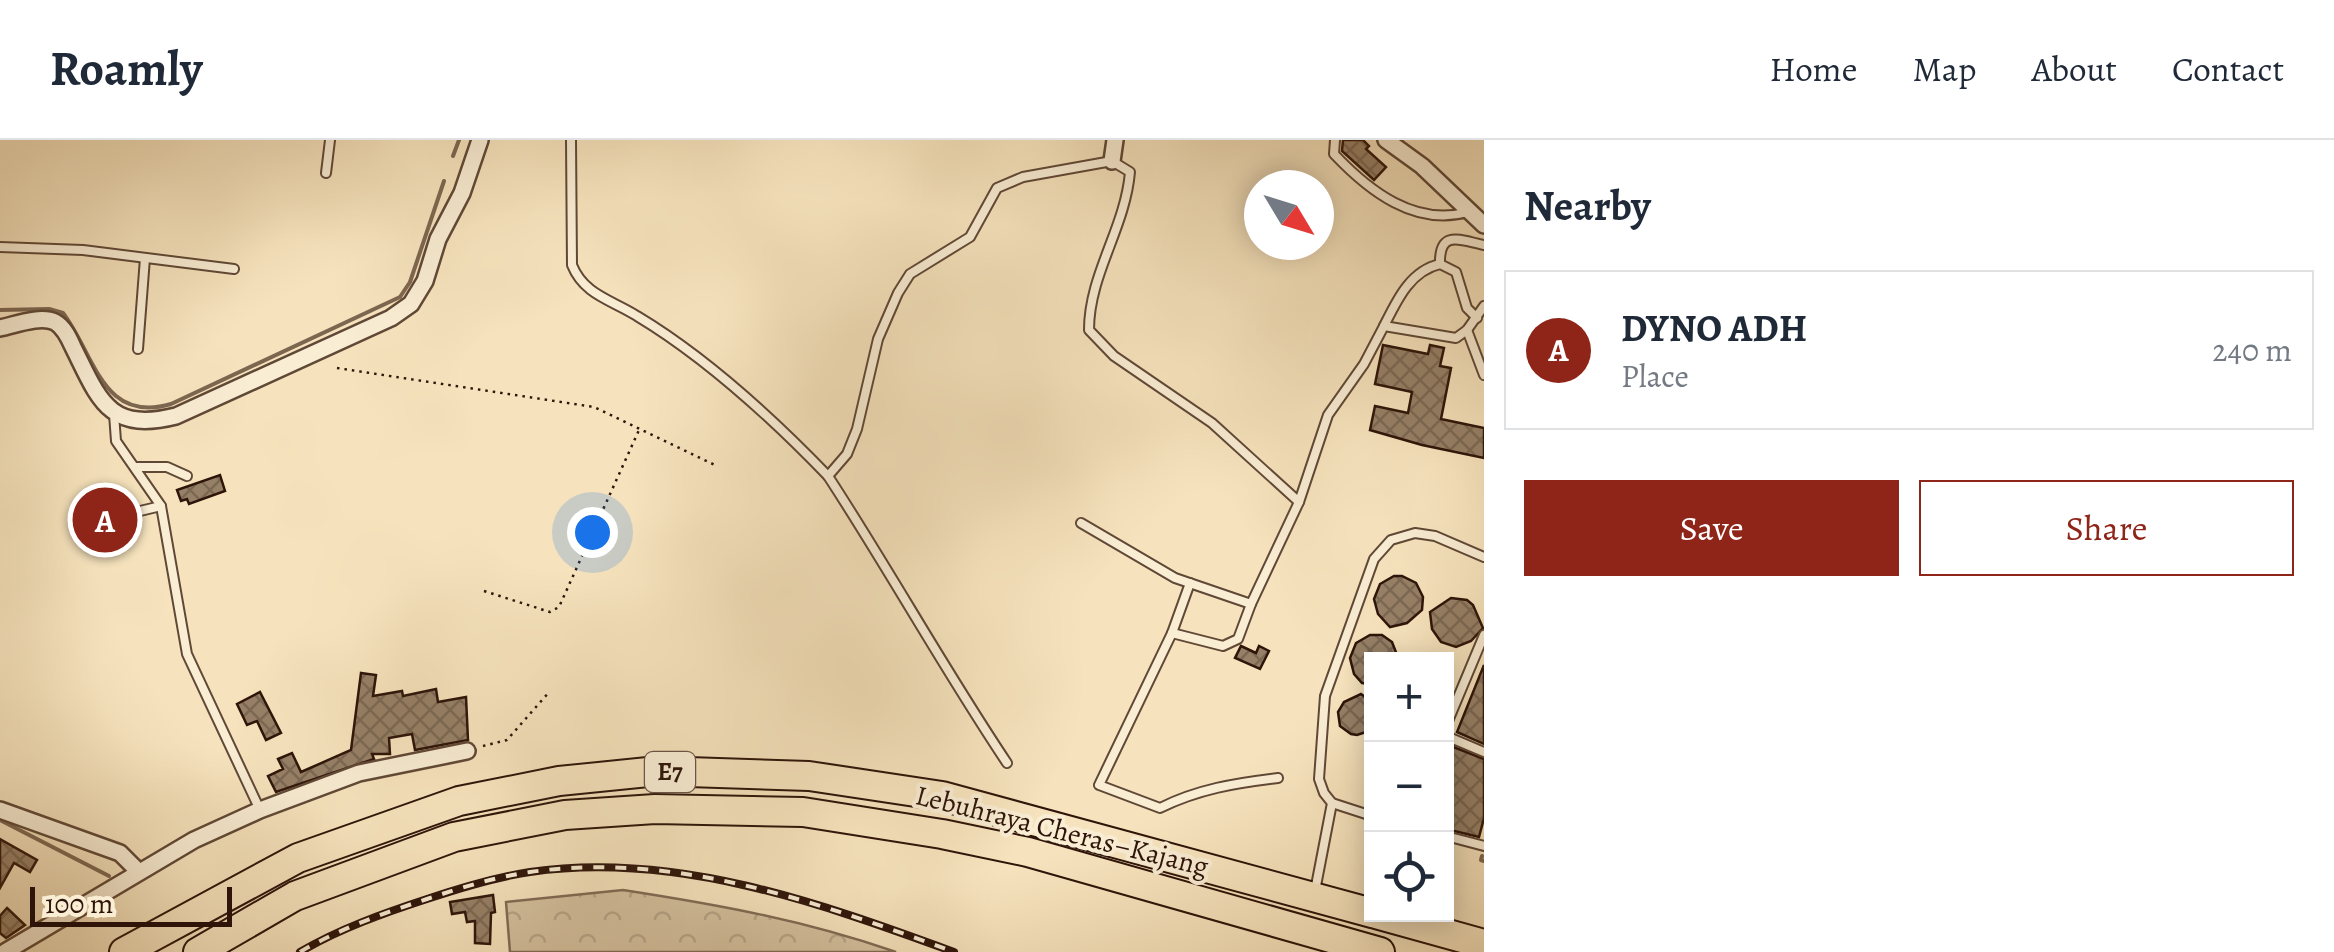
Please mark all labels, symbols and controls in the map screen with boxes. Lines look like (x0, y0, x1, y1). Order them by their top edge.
text: Roamly (50, 36, 202, 102)
text: Home (1769, 45, 1857, 93)
text: Map (1912, 45, 1976, 93)
text: About (2031, 45, 2117, 93)
text: Contact (2172, 45, 2284, 93)
north arrow (1244, 170, 1334, 260)
text: Nearby (1524, 177, 1651, 234)
text: DYNO ADH (1621, 302, 1807, 354)
text: A (1548, 328, 1569, 372)
text: 240 m (2212, 328, 2292, 372)
text: Place (1621, 354, 1689, 398)
button: Save (1524, 480, 1899, 576)
button: Share (1919, 480, 2294, 576)
pin: A (72, 482, 138, 558)
your location (567, 507, 618, 558)
map controls (1364, 652, 1454, 922)
button: + (1364, 652, 1454, 742)
button: − (1364, 742, 1454, 832)
road number: E7 (645, 752, 695, 792)
street label: Lebuhraya Cheras–Kajang (912, 776, 1212, 886)
button: locate (1364, 832, 1454, 922)
scale bar (30, 882, 232, 926)
text: 100 m (45, 885, 113, 923)

